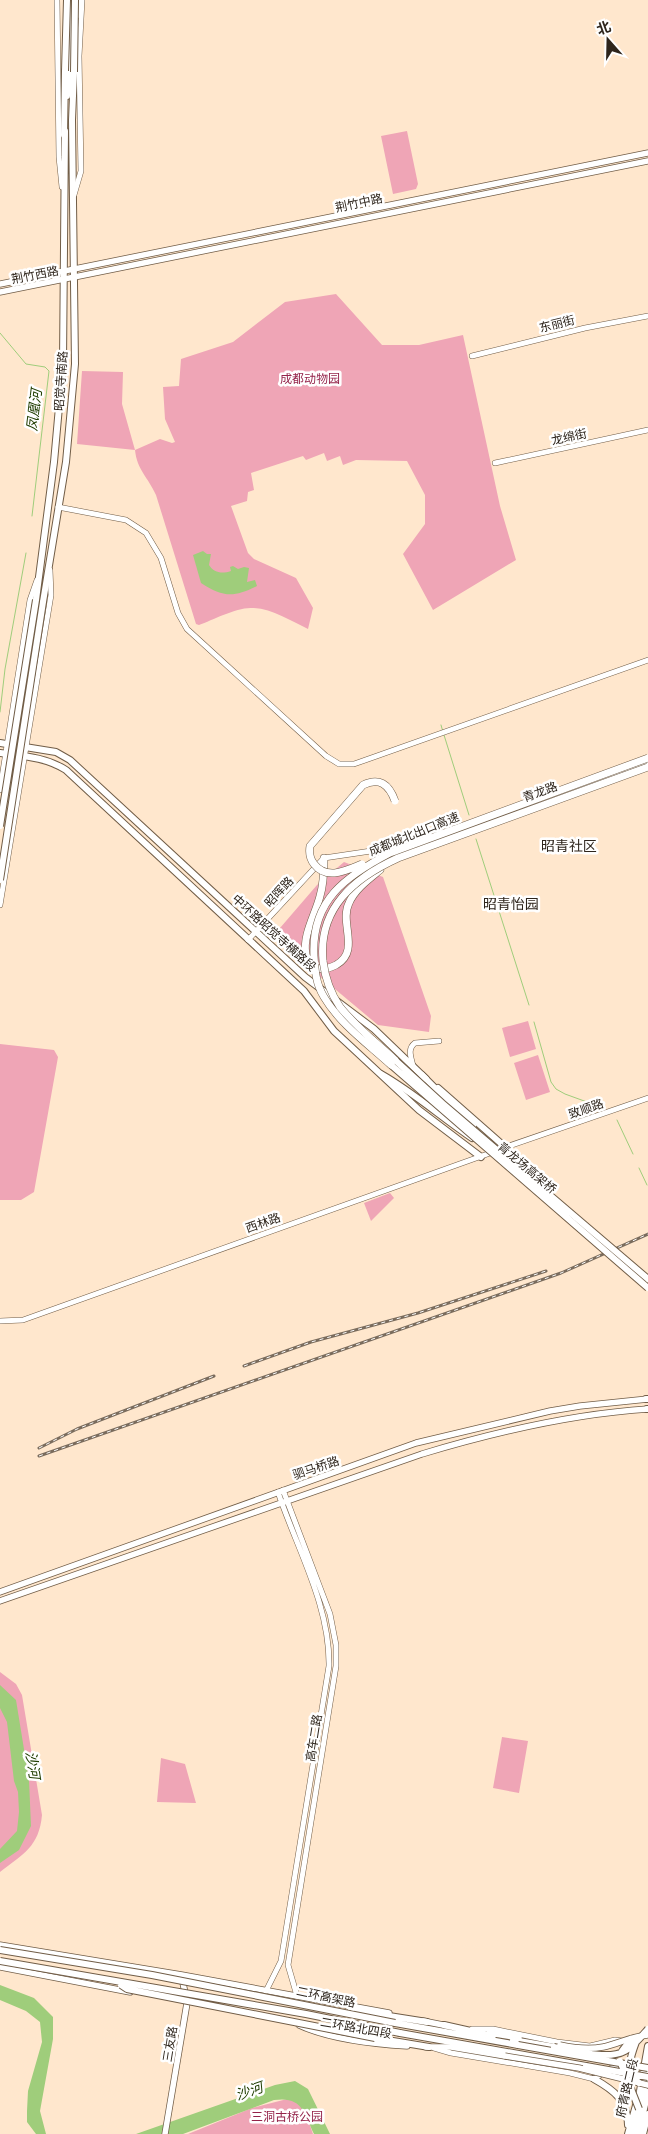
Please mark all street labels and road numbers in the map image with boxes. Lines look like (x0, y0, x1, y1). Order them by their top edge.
street label: 荆竹中路 (334, 190, 384, 215)
street label: 荆竹西路 (10, 263, 60, 286)
street label: 东丽街 (538, 312, 576, 335)
street label: 昭觉寺南路 (51, 351, 70, 411)
street label: 龙绵街 (550, 425, 588, 448)
street label: 青龙路 (520, 778, 559, 805)
street label: 成都城北出口高速 (366, 809, 461, 858)
street label: 昭晖路 (261, 873, 296, 910)
street label: 中环路昭觉寺横路段 (229, 891, 319, 974)
street label: 致顺路 (566, 1096, 605, 1121)
street label: 青龙场高架桥 (495, 1139, 560, 1197)
street label: 西林路 (243, 1210, 282, 1235)
street label: 驷马桥路 (291, 1453, 341, 1482)
street label: 高车二路 (302, 1713, 325, 1763)
street label: 二环高架路 (295, 1983, 357, 2010)
street label: 二环路北四段 (319, 2014, 393, 2041)
street label: 三友路 (159, 2025, 180, 2063)
street label: 府青路二段 (612, 2057, 641, 2119)

